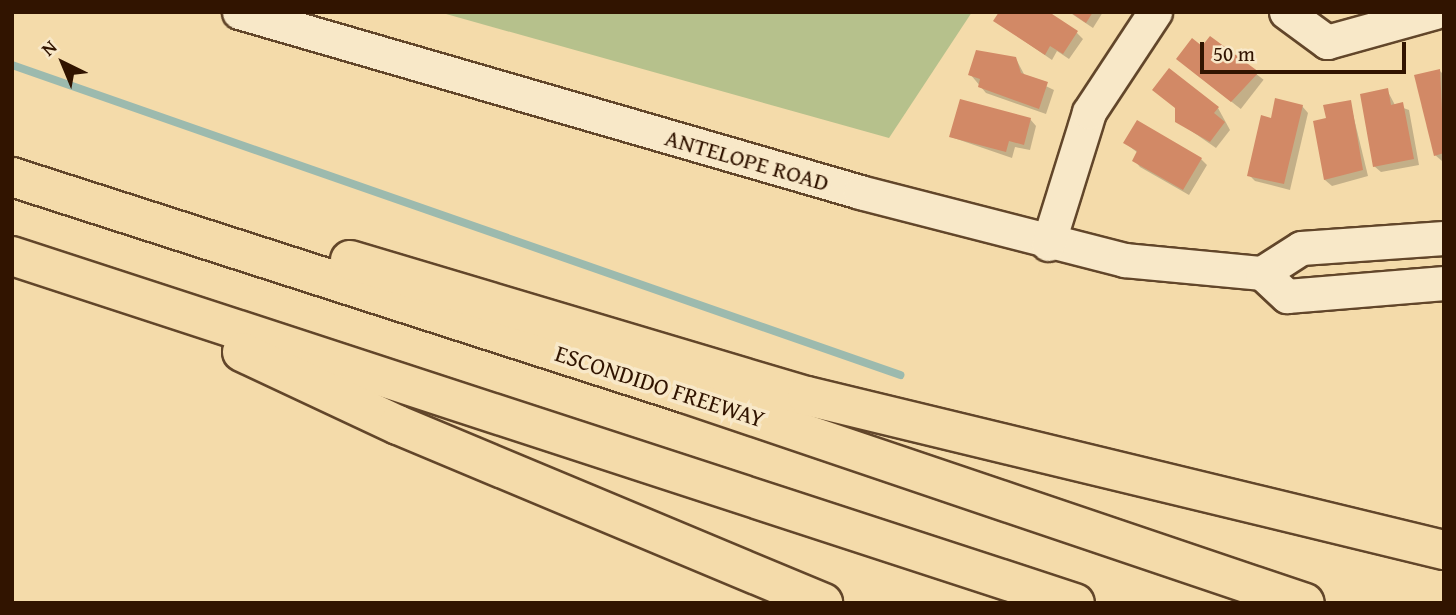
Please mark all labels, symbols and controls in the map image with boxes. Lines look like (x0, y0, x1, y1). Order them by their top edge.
north arrow (28, 28, 98, 98)
scale bar (1204, 28, 1410, 72)
text: N (34, 33, 63, 62)
text: 50 m (1213, 38, 1255, 69)
street label: ANTELOPE ROAD (662, 123, 832, 197)
street label: ESCONDIDO FREEWAY (552, 339, 768, 433)

